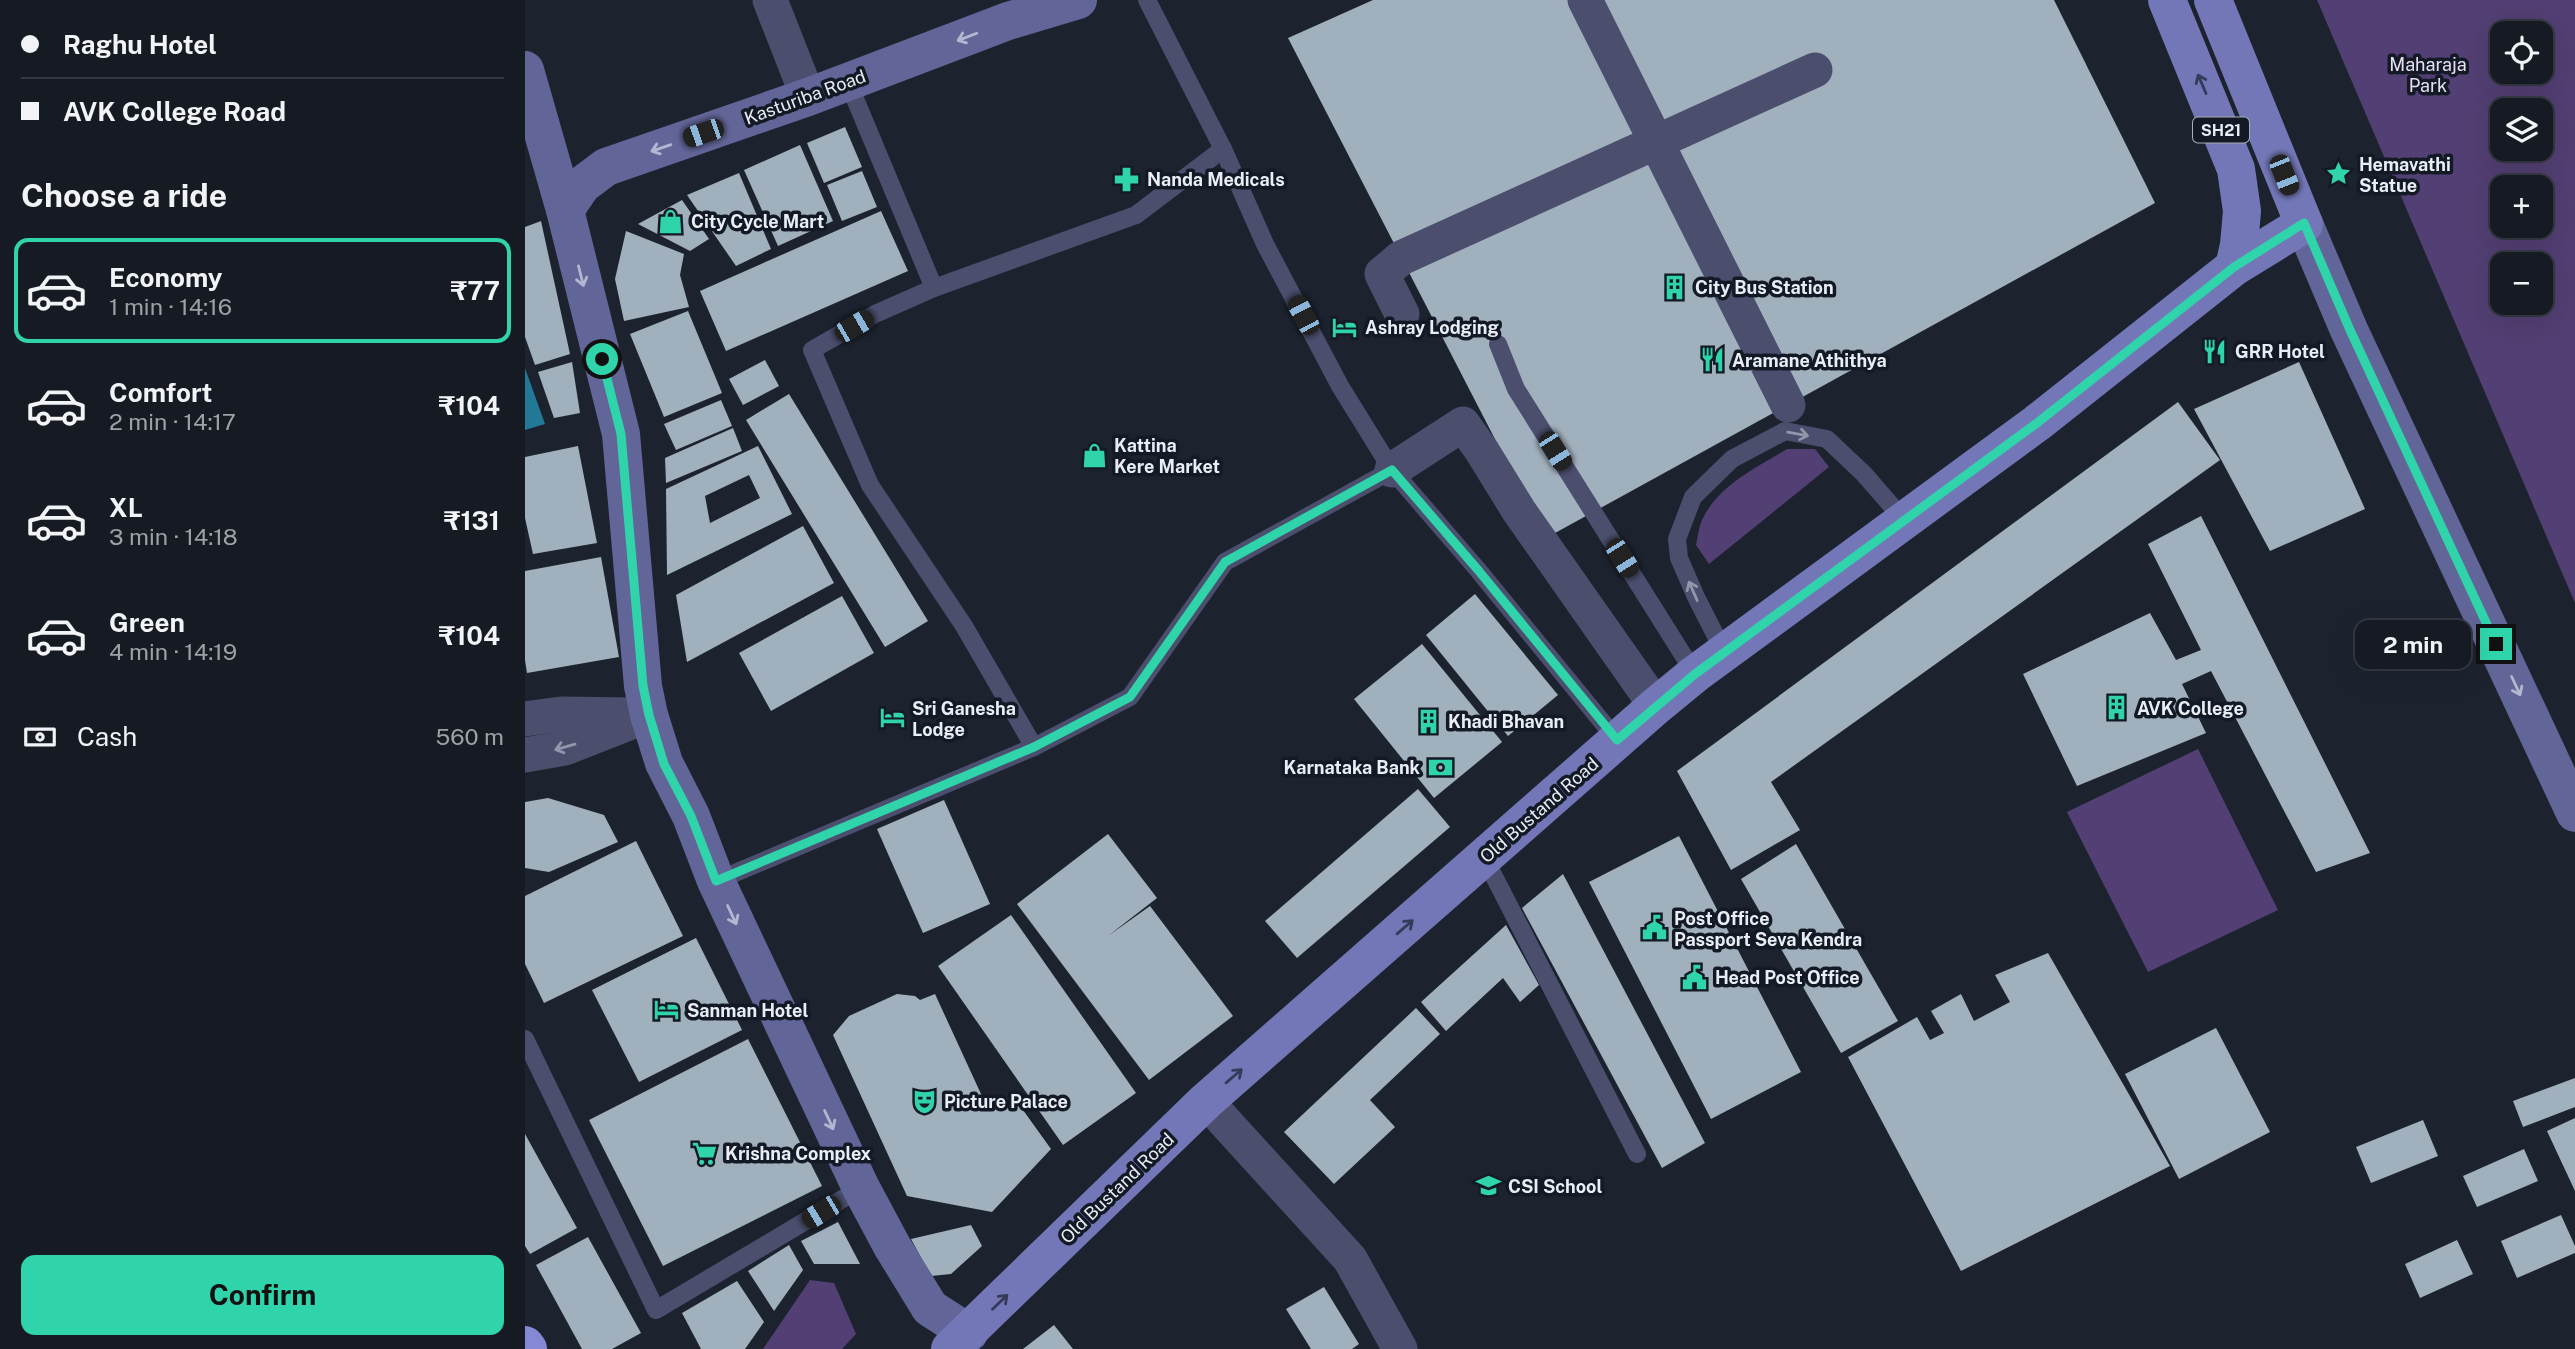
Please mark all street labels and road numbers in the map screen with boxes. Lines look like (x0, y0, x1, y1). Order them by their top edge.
street label: Kasturiba Road (741, 65, 869, 129)
road number: SH21 (2193, 118, 2249, 142)
street label: Old Bustand Road (1476, 753, 1602, 867)
street label: Old Bustand Road (1056, 1128, 1178, 1248)

